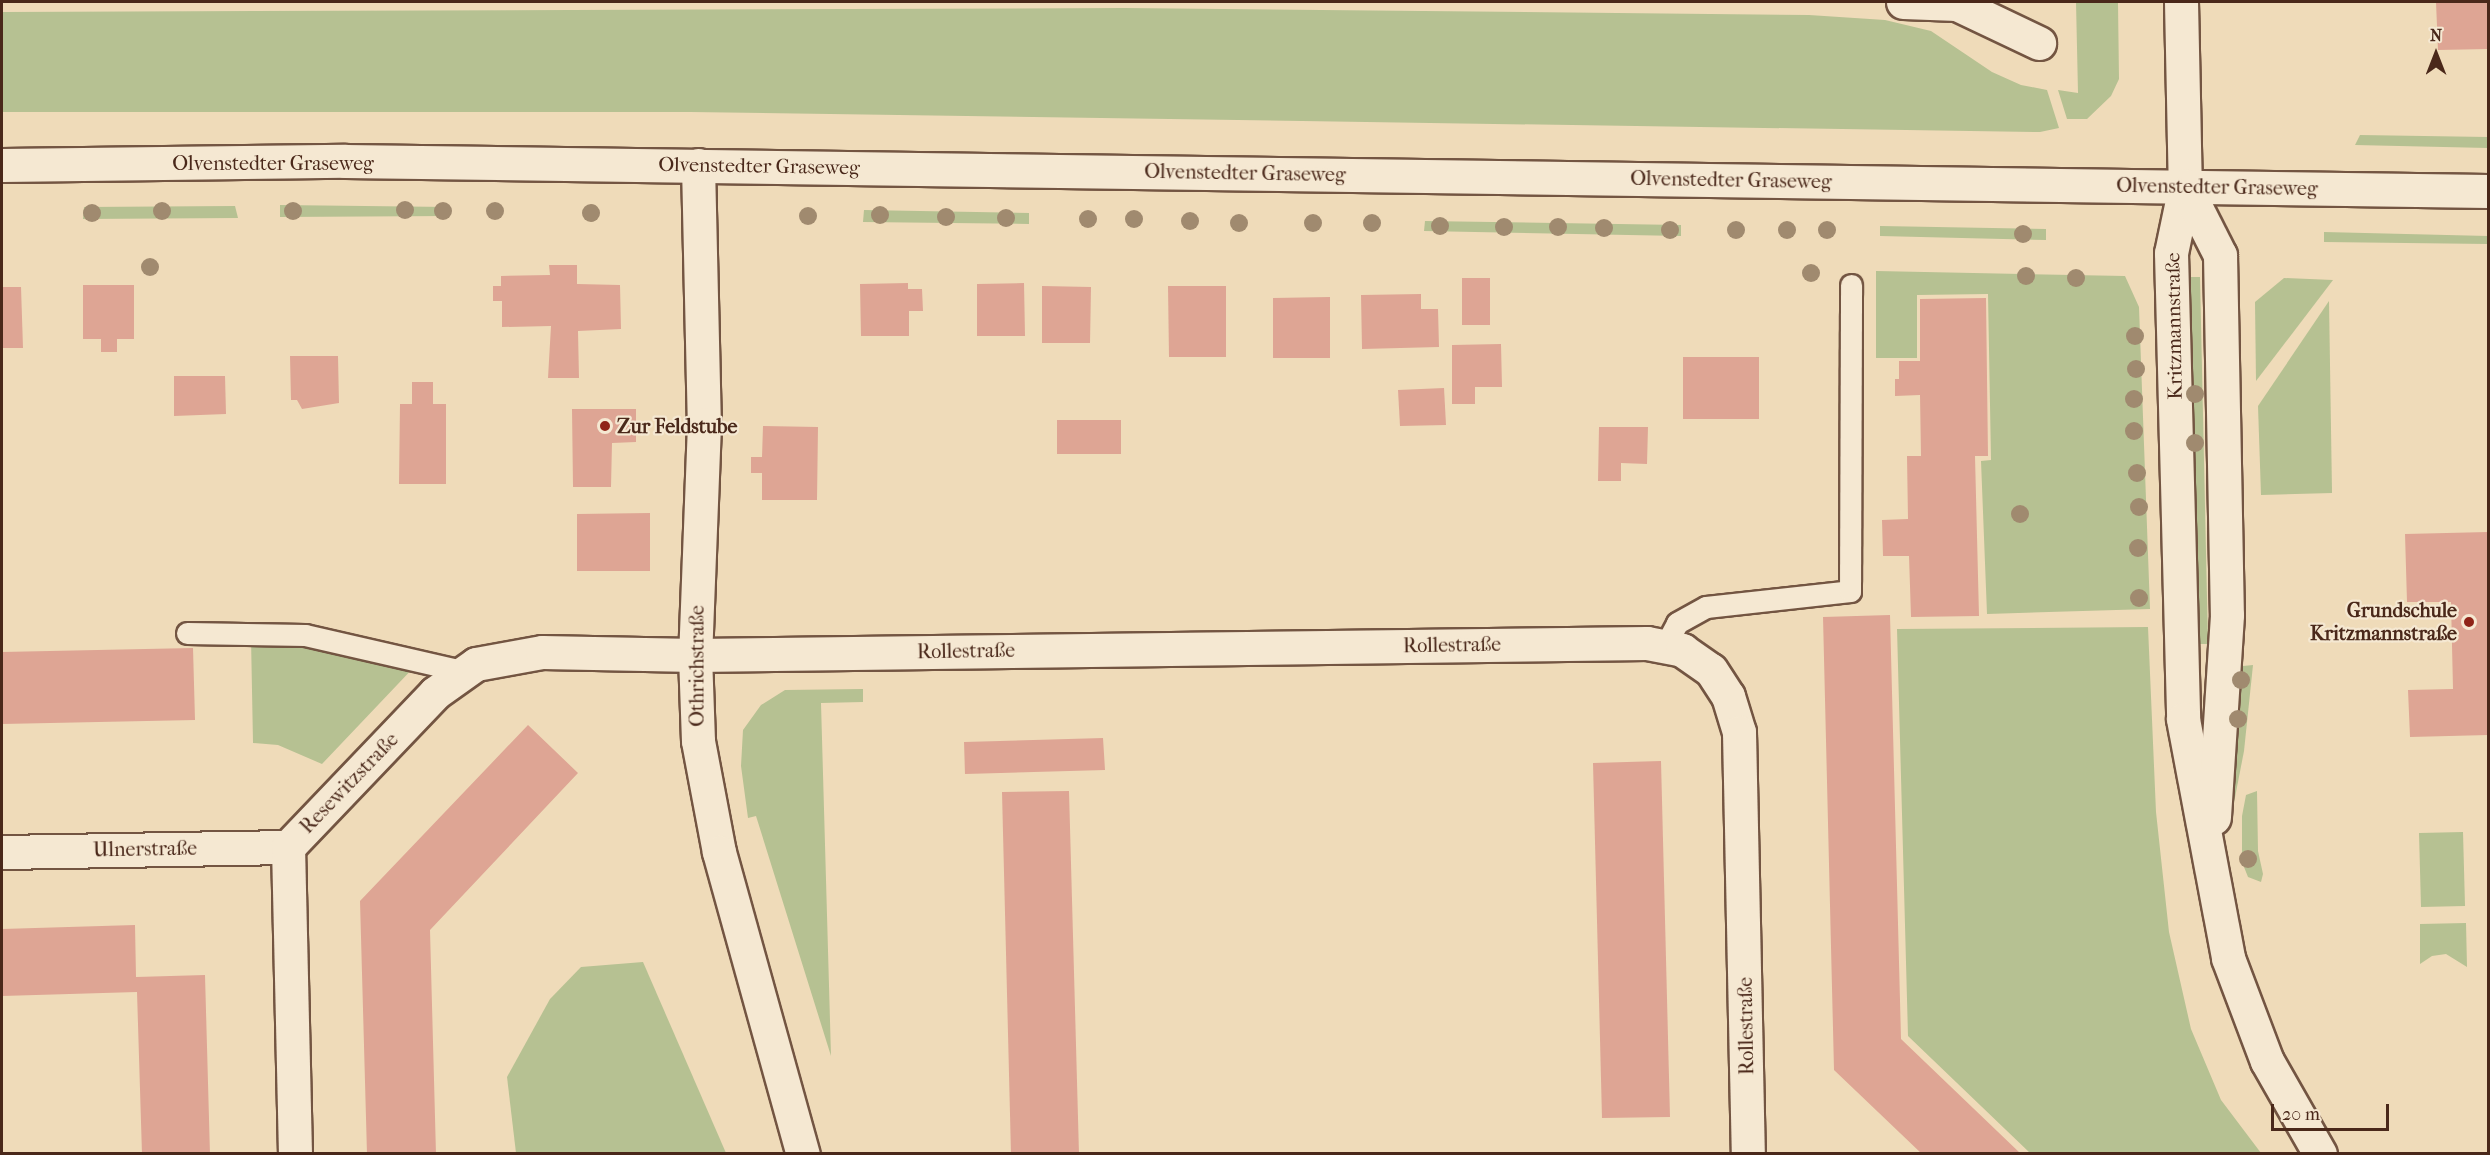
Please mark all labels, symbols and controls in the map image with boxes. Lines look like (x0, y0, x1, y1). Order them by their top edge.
north arrow (2406, 24, 2466, 84)
text: N (2430, 26, 2442, 45)
street label: Olvenstedter Graseweg (172, 151, 374, 175)
street label: Olvenstedter Graseweg (658, 152, 860, 180)
street label: Olvenstedter Graseweg (1144, 159, 1346, 187)
street label: Olvenstedter Graseweg (1630, 166, 1832, 194)
street label: Olvenstedter Graseweg (2116, 173, 2318, 201)
street label: Kritzmannstraße (2161, 252, 2187, 400)
place label: Zur Feldstube (617, 414, 737, 438)
marker: Zur Feldstube (598, 419, 612, 433)
place label: Grundschule Kritzmannstraße (2310, 598, 2457, 645)
street label: Othrichstraße (685, 605, 709, 727)
marker: Grundschule Kritzmannstraße (2462, 615, 2476, 629)
street label: Rollestraße (1403, 632, 1501, 658)
street label: Rollestraße (917, 638, 1015, 664)
street label: Resewitzstraße (295, 728, 403, 838)
street label: Ulnerstraße (93, 836, 197, 862)
street label: Rollestraße (1733, 977, 1759, 1075)
scale bar (2274, 1092, 2392, 1130)
text: 20 m (2282, 1104, 2320, 1125)

